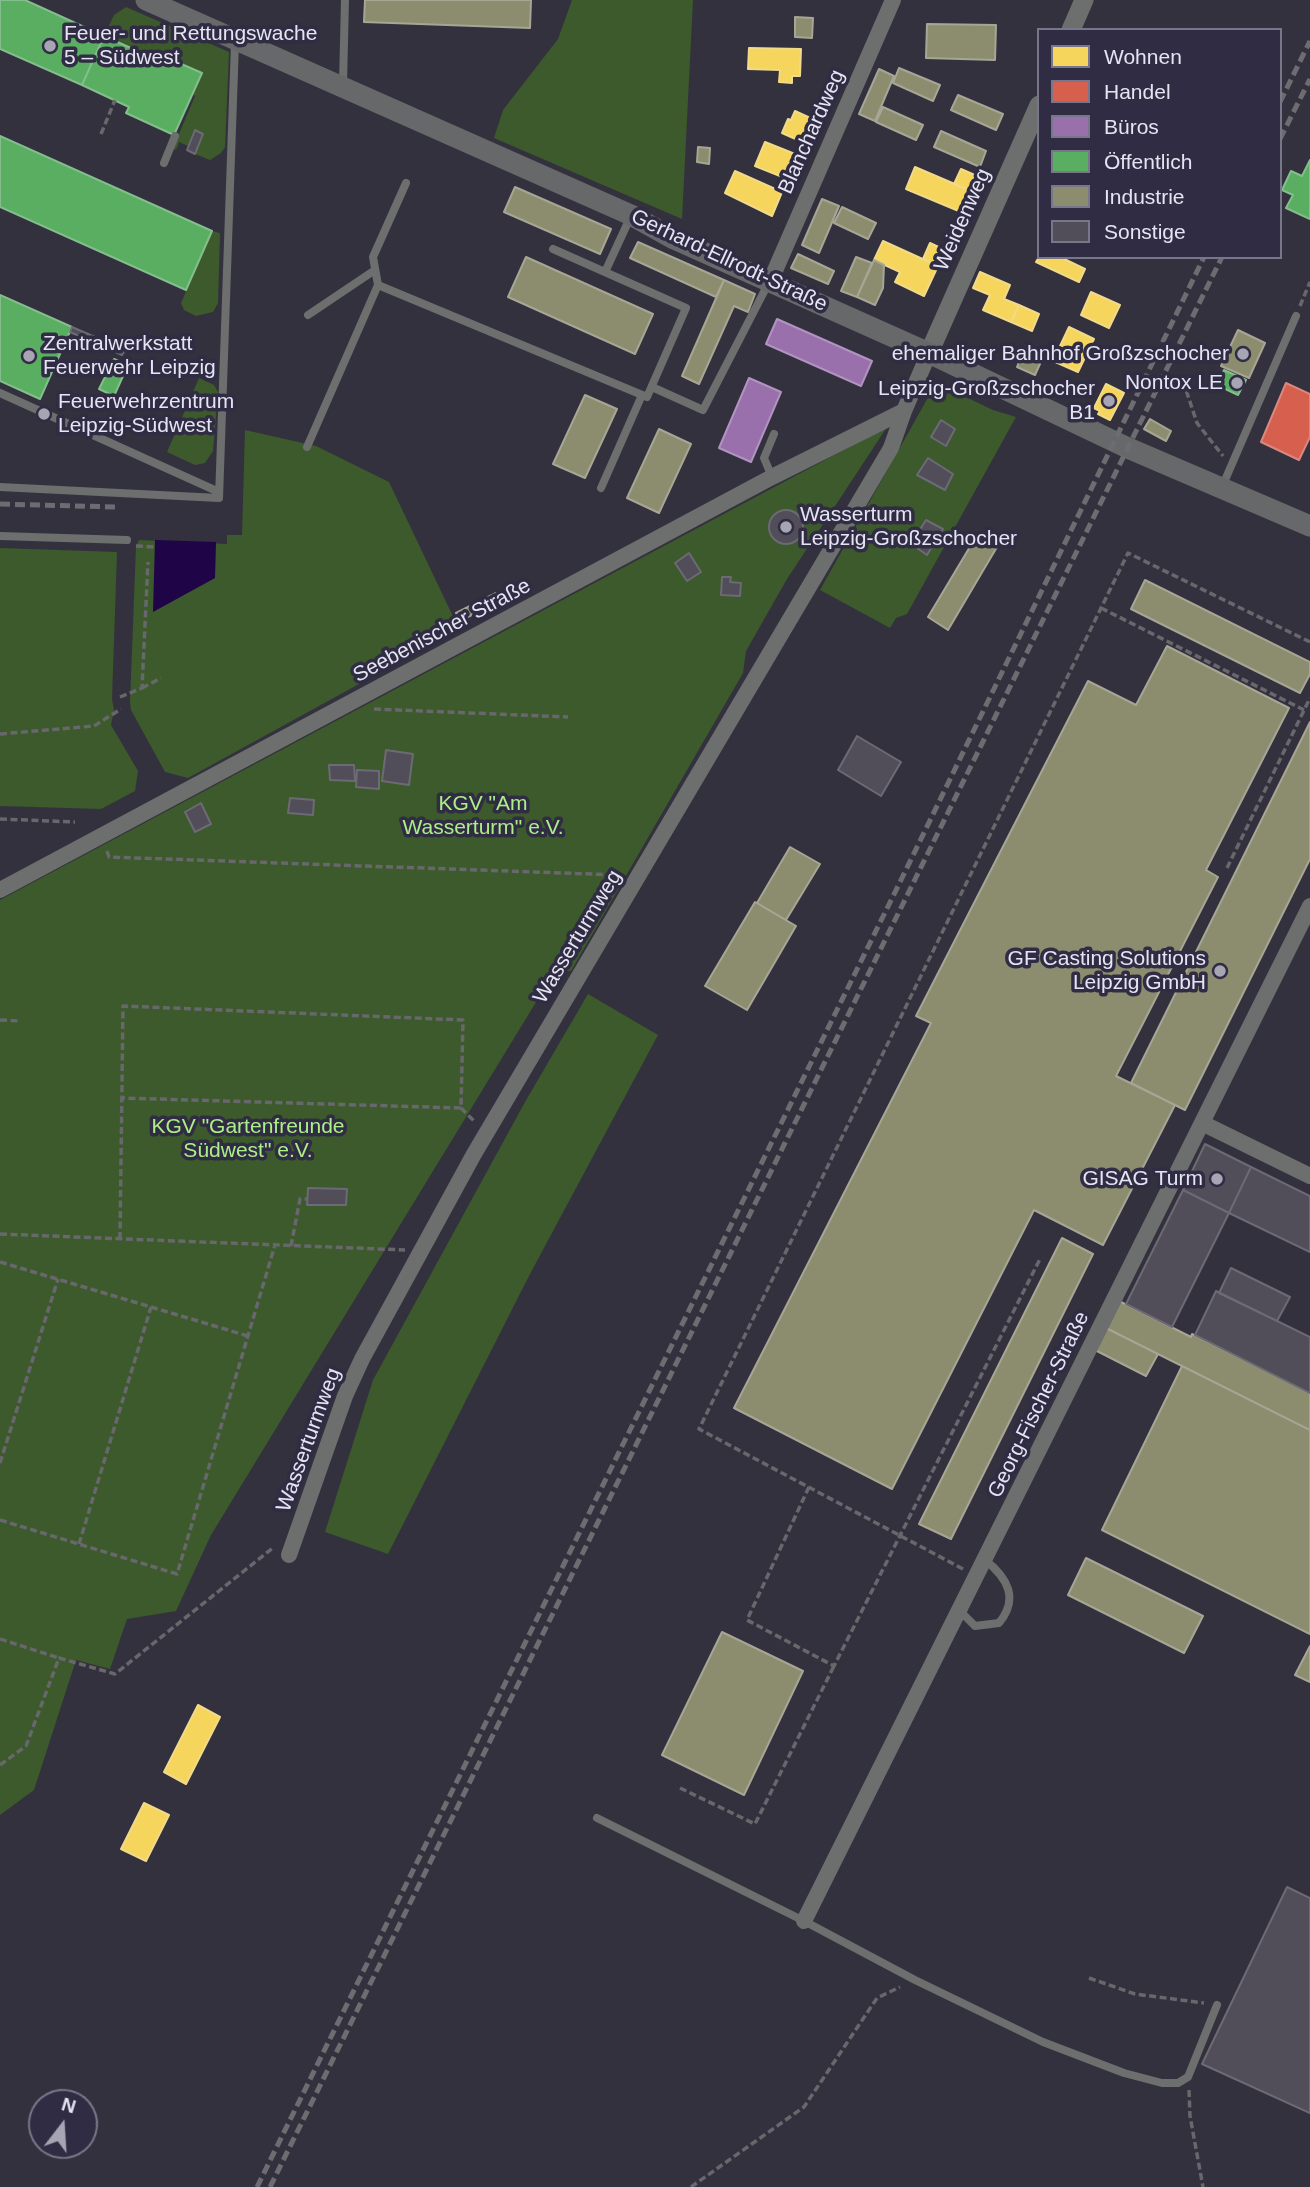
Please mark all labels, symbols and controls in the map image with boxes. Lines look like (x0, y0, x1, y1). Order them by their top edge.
place label: Feuer- und Rettungswache 5 – Südwest (64, 21, 317, 71)
legend (1037, 28, 1282, 259)
marker: Feuer- und Rettungswache 5 – Südwest (42, 38, 58, 54)
text: Wohnen (1104, 45, 1182, 68)
street label: Blanchardweg (773, 66, 851, 198)
text: Handel (1104, 80, 1171, 103)
text: Büros (1104, 115, 1159, 138)
text: Öffentlich (1104, 150, 1192, 173)
street label: Weidenweg (929, 165, 997, 275)
text: Industrie (1104, 185, 1185, 208)
street label: Gerhard-Ellrodt-Straße (627, 204, 831, 318)
text: Sonstige (1104, 220, 1186, 243)
place label: Zentralwerkstatt Feuerwehr Leipzig (43, 331, 216, 381)
place label: ehemaliger Bahnhof Großzschocher (892, 341, 1229, 367)
marker: ehemaliger Bahnhof Großzschocher (1235, 346, 1251, 362)
marker: Zentralwerkstatt Feuerwehr Leipzig (21, 348, 37, 364)
place label: Nontox LE (1125, 370, 1223, 396)
marker: Nontox LE (1229, 375, 1245, 391)
place label: Leipzig-Großzschocher B1 (878, 376, 1095, 426)
place label: Feuerwehrzentrum Leipzig-Südwest (58, 389, 234, 439)
marker: Leipzig-Großzschocher B1 (1101, 393, 1117, 409)
marker: Feuerwehrzentrum Leipzig-Südwest (36, 406, 52, 422)
place label: Wasserturm Leipzig-Großzschocher (800, 502, 1017, 552)
marker: Wasserturm Leipzig-Großzschocher (778, 519, 794, 535)
street label: Seebenischer Straße (349, 574, 535, 688)
park label: KGV "Am Wasserturm" e.V. (402, 791, 564, 841)
street label: Wasserturmweg (528, 866, 628, 1008)
place label: GF Casting Solutions Leipzig GmbH (1008, 946, 1206, 996)
marker: GF Casting Solutions Leipzig GmbH (1212, 963, 1228, 979)
park label: KGV "Gartenfreunde Südwest" e.V. (151, 1114, 345, 1164)
place label: GISAG Turm (1082, 1166, 1203, 1192)
marker: GISAG Turm (1209, 1171, 1225, 1187)
street label: Georg-Fischer-Straße (983, 1308, 1095, 1502)
street label: Wasserturmweg (271, 1365, 347, 1515)
north arrow (28, 2089, 98, 2159)
text: N (59, 2093, 78, 2117)

